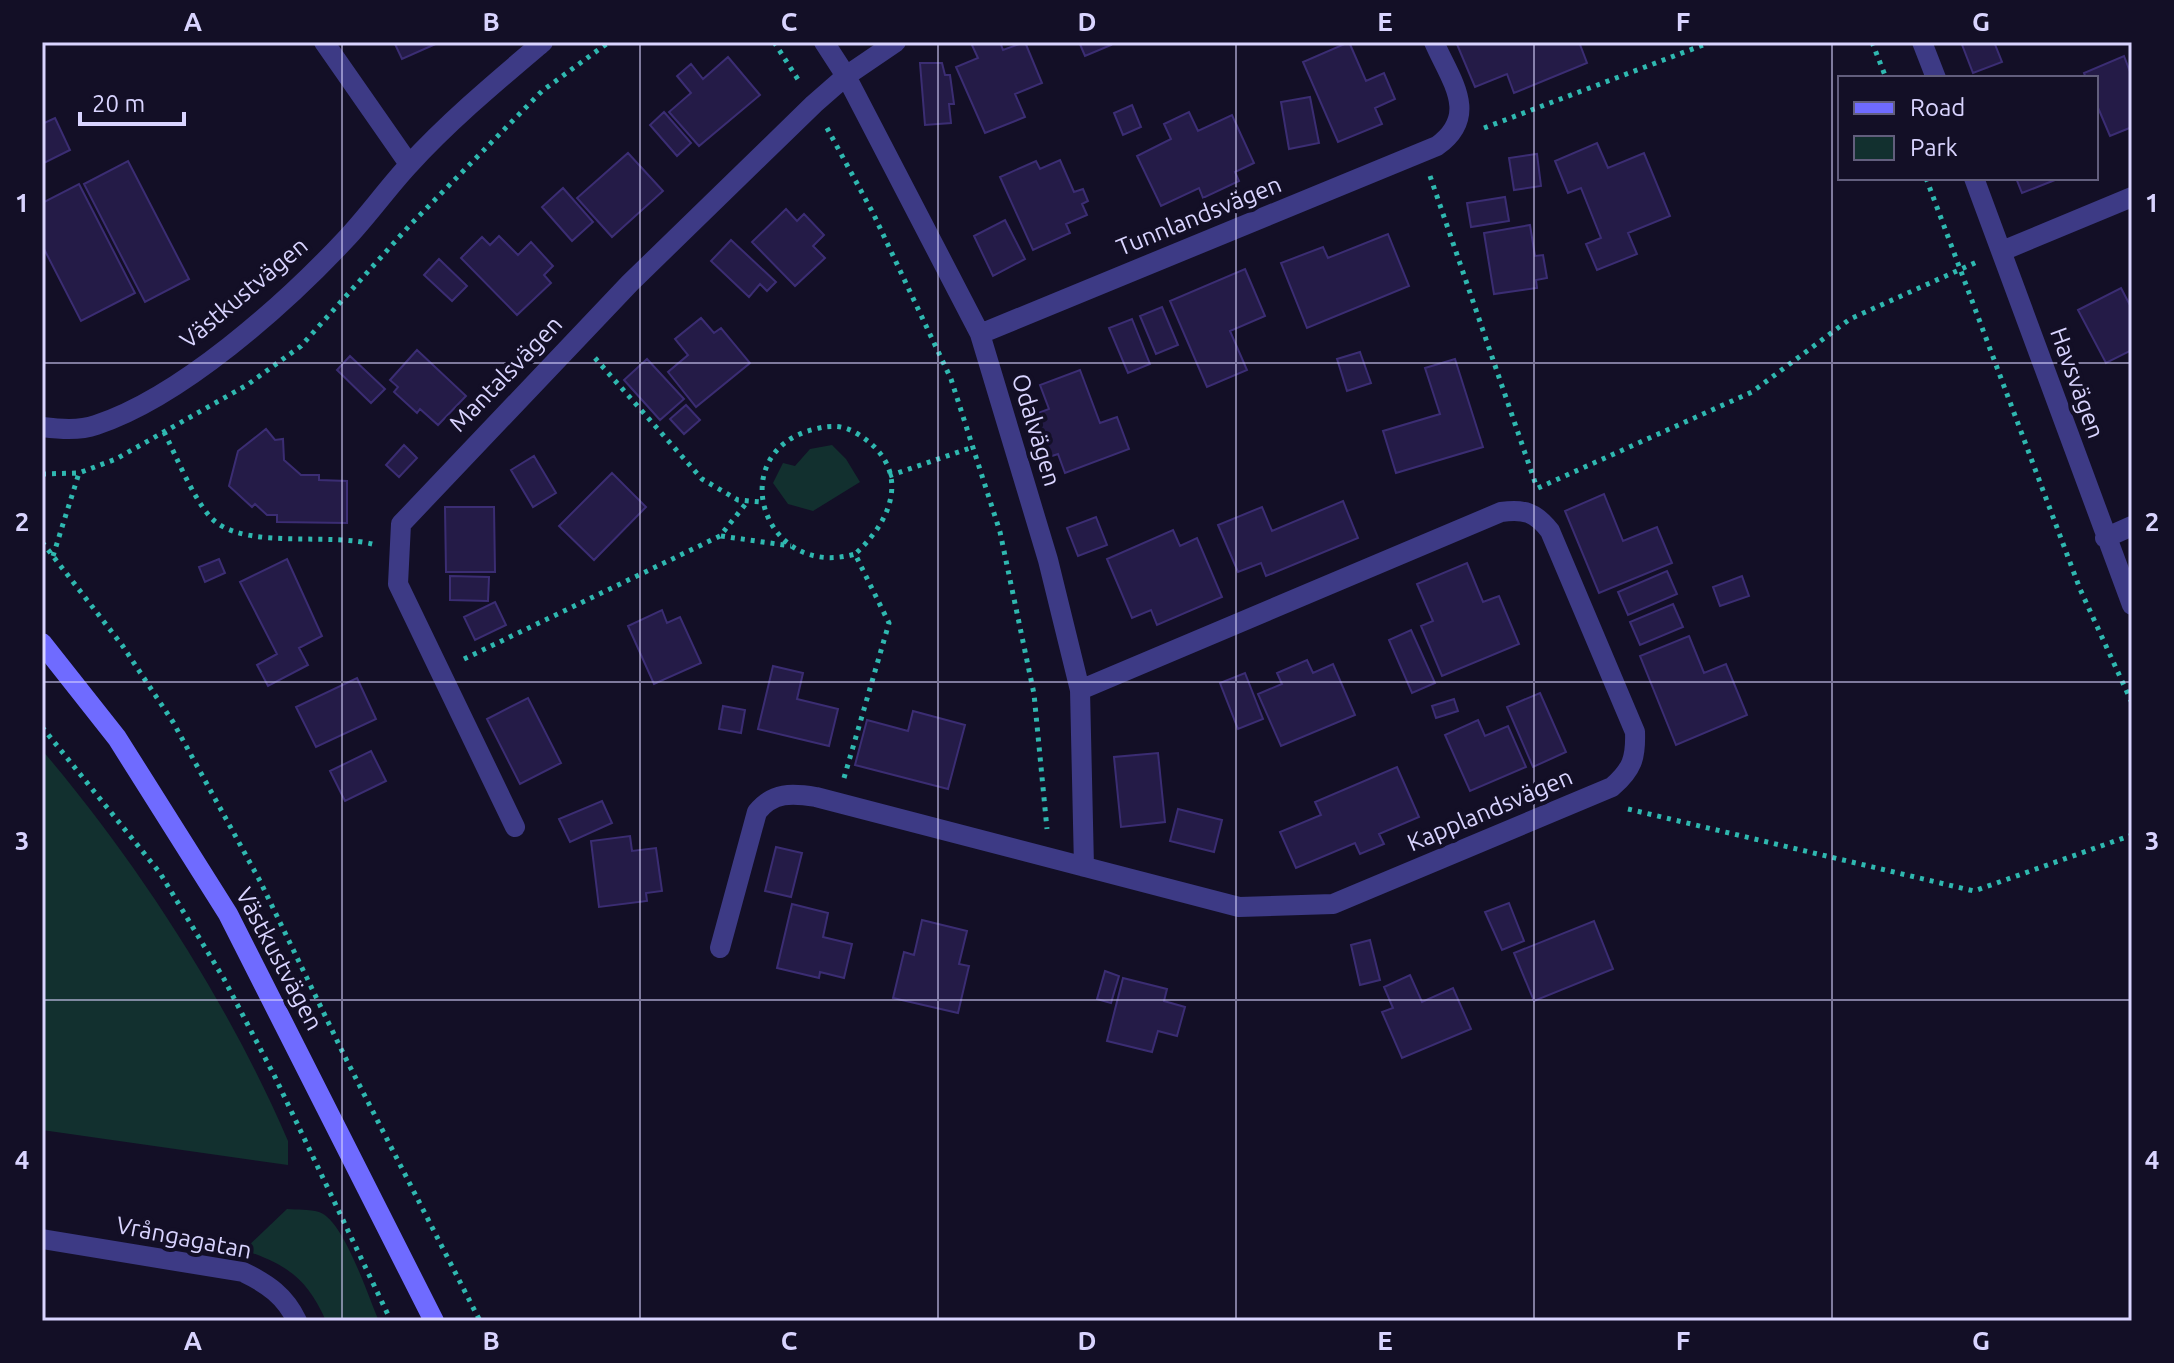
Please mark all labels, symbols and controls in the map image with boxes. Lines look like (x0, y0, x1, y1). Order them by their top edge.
text: A (184, 7, 203, 36)
text: B (482, 7, 500, 36)
text: C (781, 7, 798, 36)
text: D (1078, 7, 1096, 36)
text: E (1377, 7, 1393, 36)
text: F (1676, 7, 1690, 36)
text: G (1972, 7, 1990, 36)
scale bar (80, 76, 184, 126)
legend (1838, 76, 2098, 180)
text: 20 m (92, 90, 145, 117)
text: Road (1910, 94, 1965, 121)
text: Park (1910, 134, 1958, 161)
street label: Tunnlandsvägen (1112, 170, 1285, 261)
text: 1 (15, 188, 29, 217)
text: 1 (2145, 188, 2159, 217)
street label: Västkustvägen (175, 232, 313, 354)
street label: Mantalsvägen (444, 310, 567, 437)
street label: Havsvägen (2045, 324, 2110, 442)
street label: Odalvägen (1007, 370, 1066, 489)
text: 2 (15, 507, 29, 536)
text: 2 (2145, 507, 2159, 536)
street label: Kapplandsvägen (1403, 763, 1576, 856)
text: 3 (15, 826, 29, 855)
text: 3 (2145, 826, 2159, 855)
street label: Västkustvägen (231, 883, 328, 1035)
text: 4 (15, 1145, 29, 1174)
text: 4 (2145, 1145, 2159, 1174)
street label: Vrångagatan (114, 1211, 254, 1264)
text: A (184, 1326, 203, 1355)
text: B (482, 1326, 500, 1355)
text: C (781, 1326, 798, 1355)
text: D (1078, 1326, 1096, 1355)
text: E (1377, 1326, 1393, 1355)
text: F (1676, 1326, 1690, 1355)
text: G (1972, 1326, 1990, 1355)

